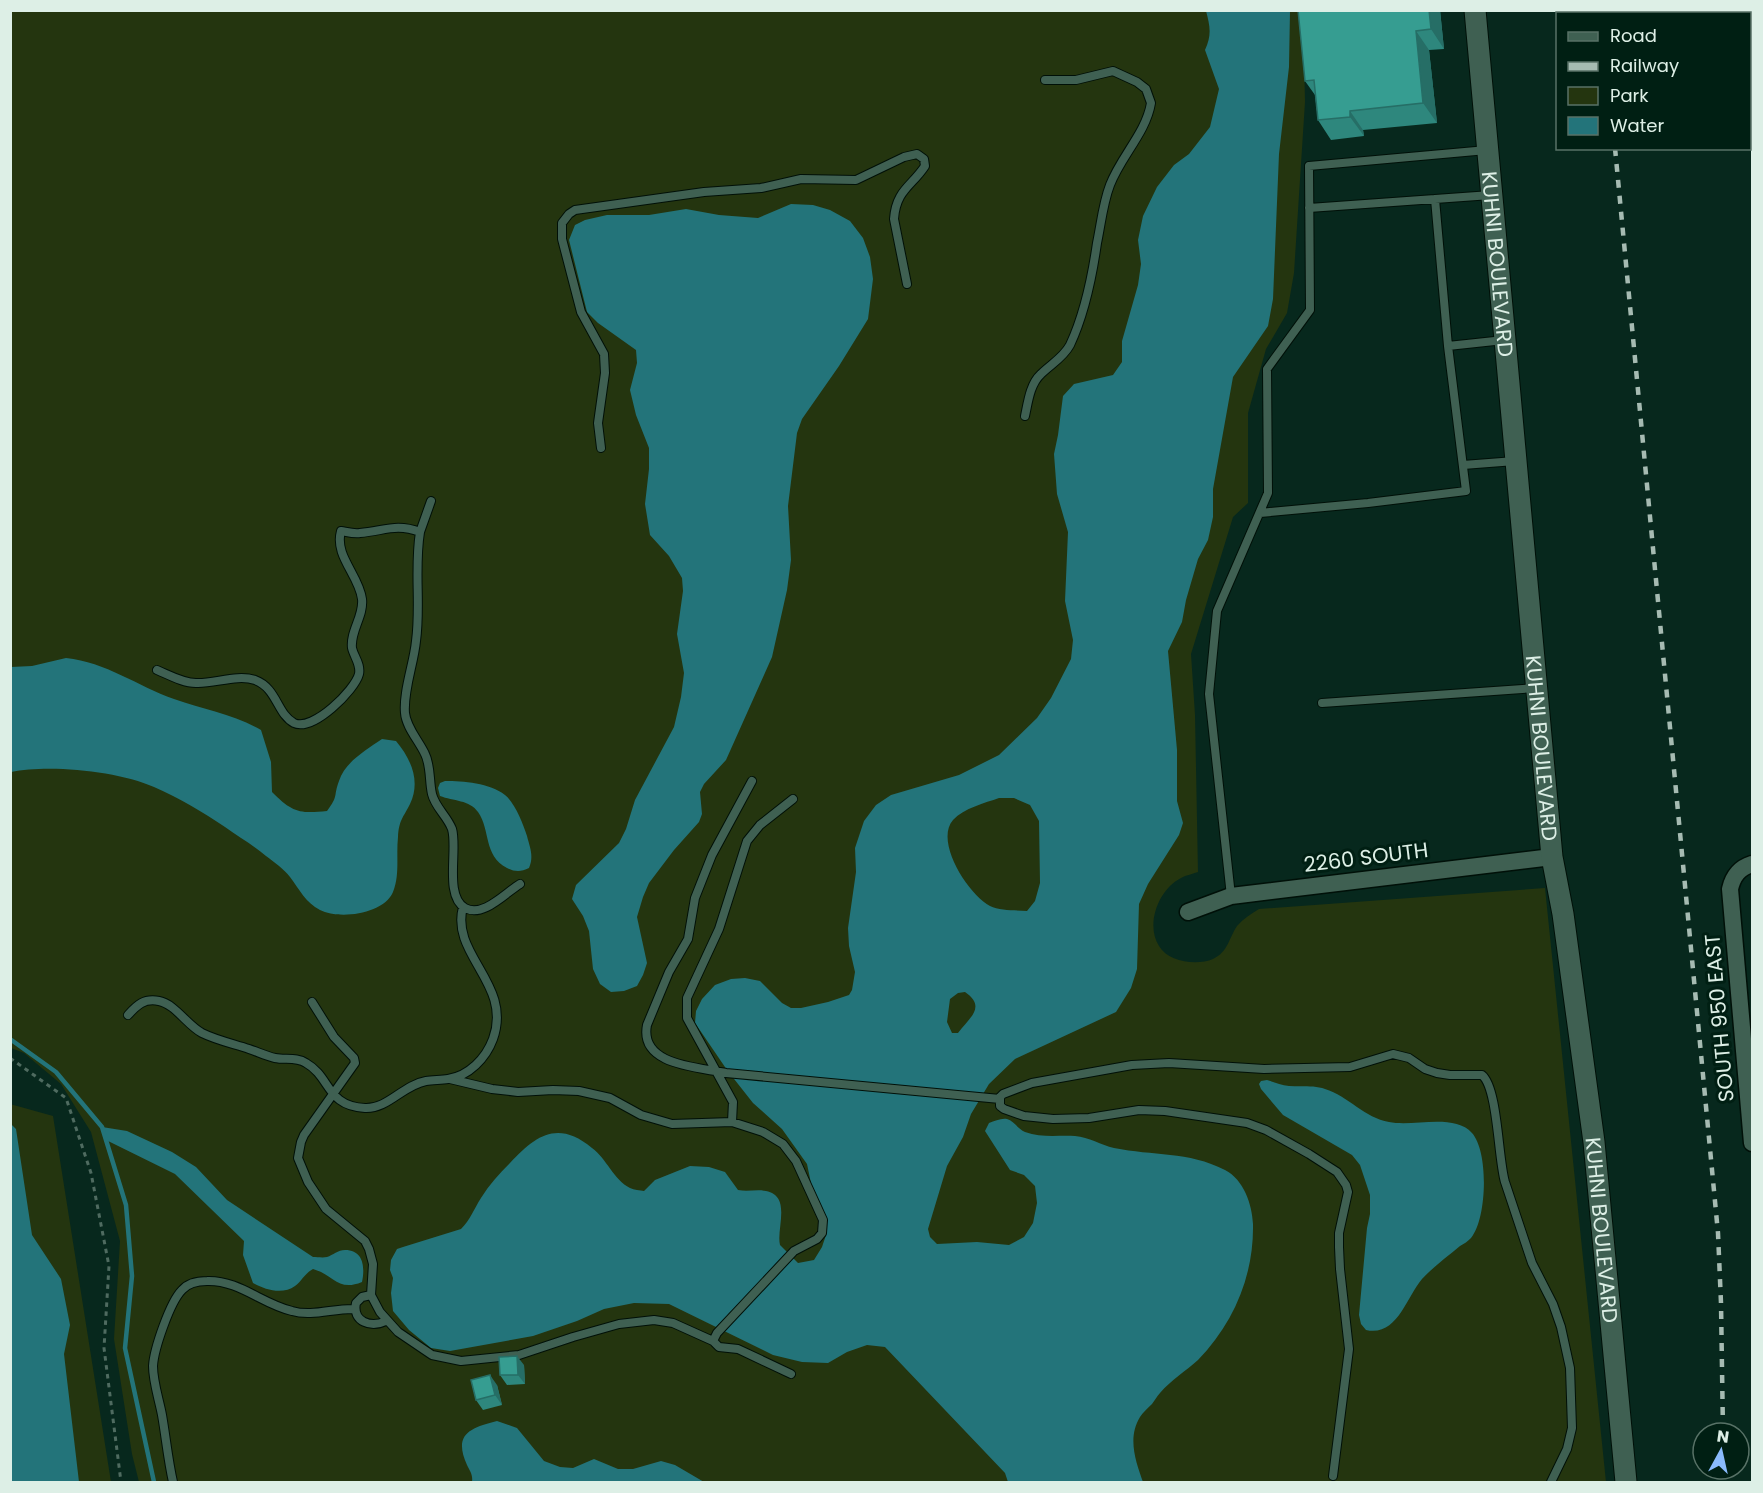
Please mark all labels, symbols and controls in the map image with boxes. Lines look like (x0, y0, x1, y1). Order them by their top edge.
legend (1556, 12, 1751, 150)
text: Road (1610, 23, 1657, 48)
text: Railway (1610, 53, 1679, 78)
text: Park (1610, 83, 1649, 108)
text: Water (1610, 113, 1664, 138)
street label: KUHNI BOULEVARD (1475, 170, 1521, 358)
street label: KUHNI BOULEVARD (1519, 654, 1565, 842)
street label: 2260 SOUTH (1302, 835, 1430, 879)
street label: SOUTH 950 EAST (1697, 933, 1741, 1103)
street label: KUHNI BOULEVARD (1579, 1136, 1625, 1324)
north arrow (1691, 1421, 1751, 1481)
text: N (1715, 1424, 1731, 1449)

